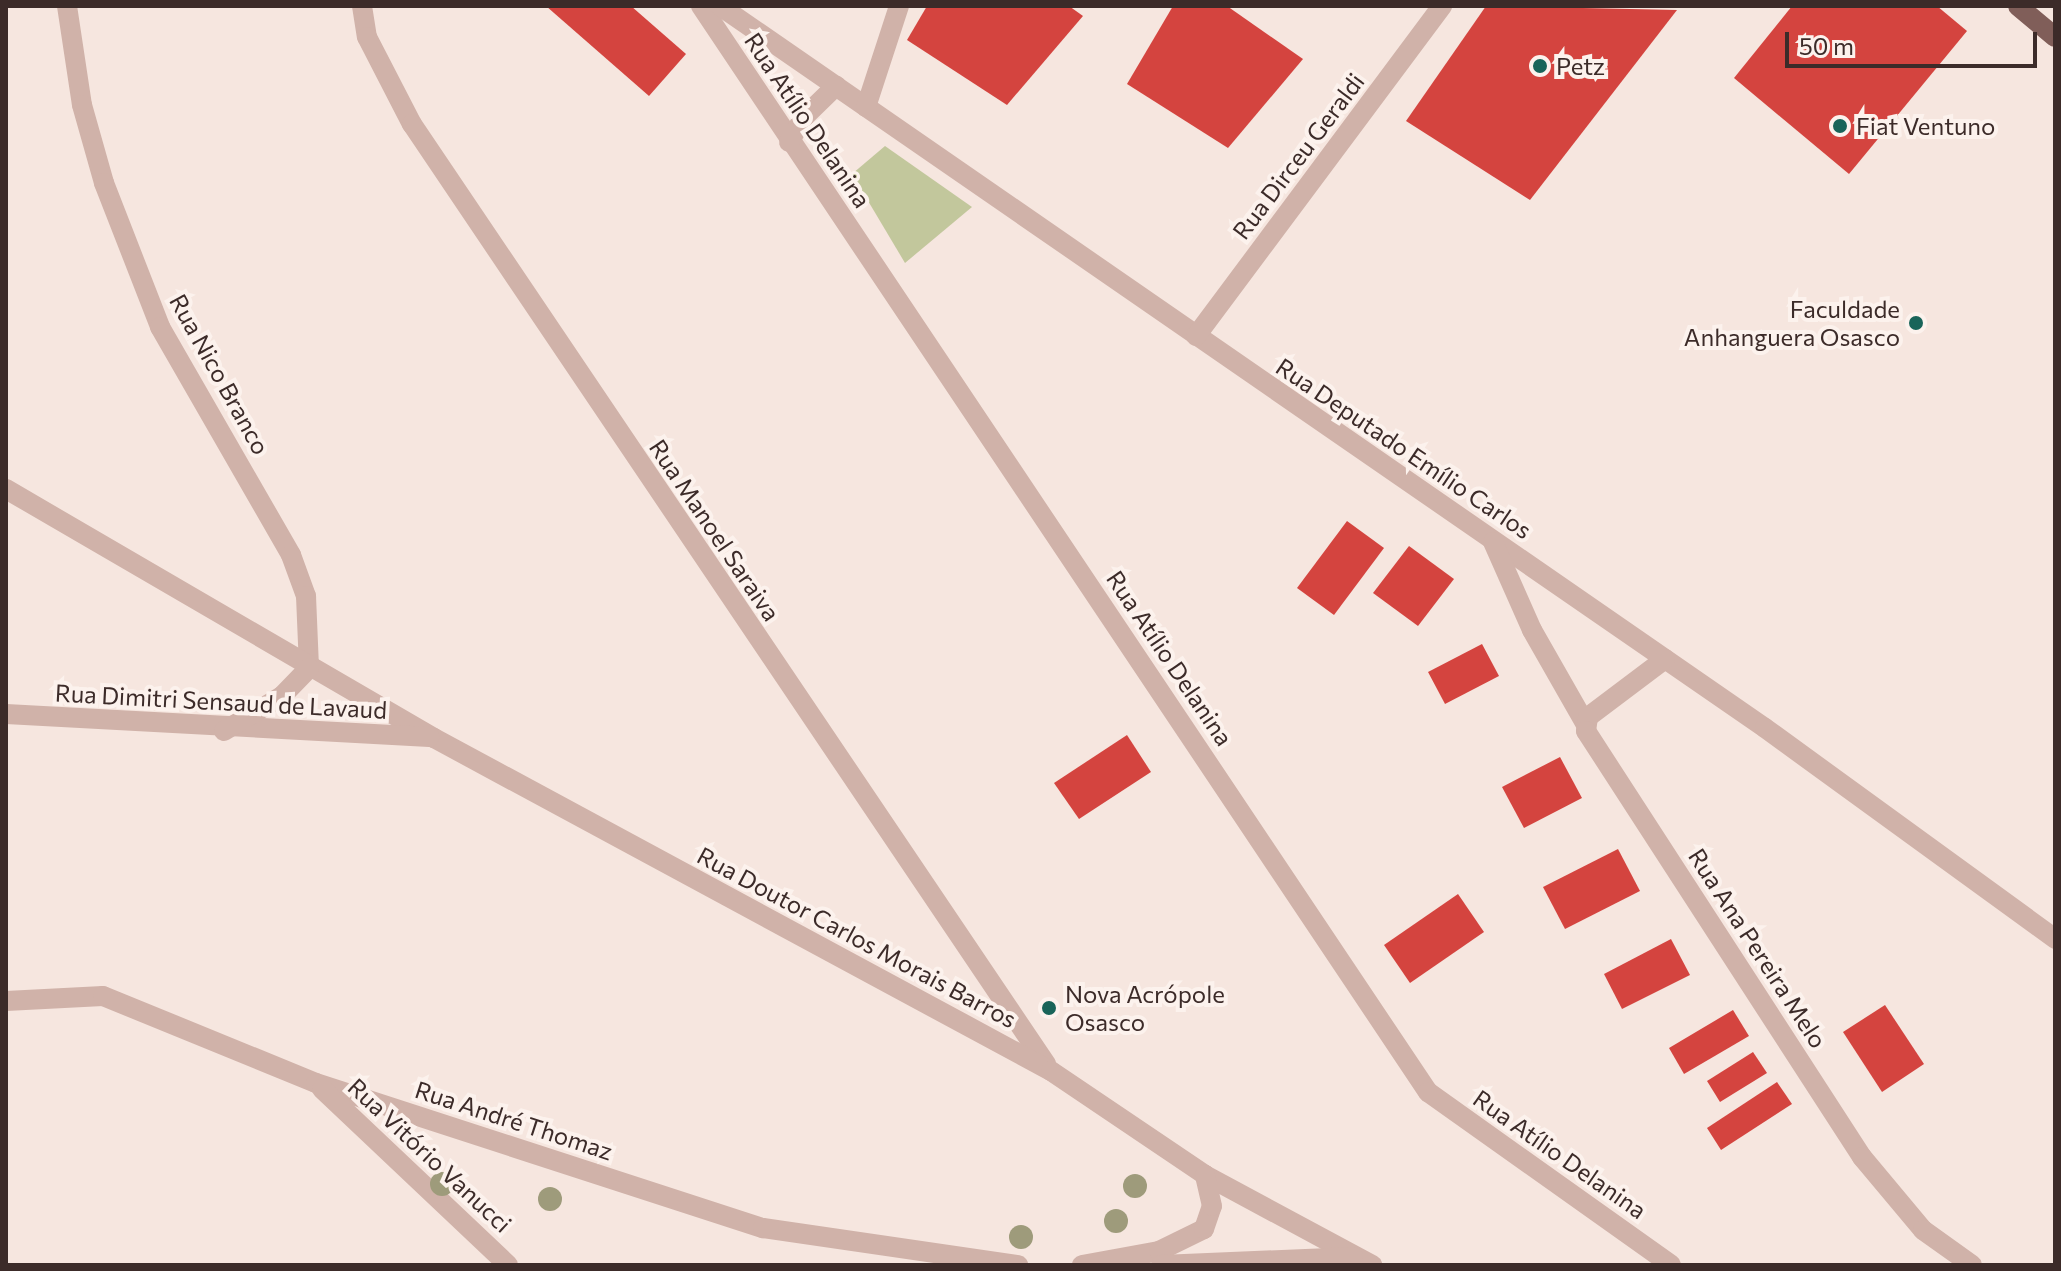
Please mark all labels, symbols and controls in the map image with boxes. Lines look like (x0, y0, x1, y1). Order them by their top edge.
scale bar (1789, 16, 2041, 66)
street label: Rua Atílio Delanina (739, 27, 877, 213)
text: 50 m (1799, 31, 1854, 60)
place label: Petz (1556, 52, 1605, 80)
marker: Petz (1531, 57, 1549, 75)
street label: Rua Dirceu Geraldi (1226, 67, 1370, 245)
place label: Fiat Ventuno (1856, 112, 1995, 140)
marker: Fiat Ventuno (1831, 117, 1849, 135)
street label: Rua Nico Branco (164, 289, 276, 459)
place label: Faculdade Anhanguera Osasco (1684, 295, 1900, 351)
marker: Faculdade Anhanguera Osasco (1907, 314, 1925, 332)
street label: Rua Deputado Emílio Carlos (1271, 352, 1537, 544)
street label: Rua Manoel Saraiva (644, 434, 786, 626)
street label: Rua Atílio Delanina (1101, 565, 1239, 751)
street label: Rua Dimitri Sensaud de Lavaud (54, 678, 388, 724)
street label: Rua Doutor Carlos Morais Barros (693, 840, 1021, 1034)
street label: Rua Ana Pereira Melo (1683, 843, 1833, 1053)
place label: Nova Acrópole Osasco (1065, 980, 1225, 1036)
marker: Nova Acrópole Osasco (1040, 999, 1058, 1017)
street label: Rua Vitório Vanucci (342, 1072, 518, 1238)
street label: Rua André Thomaz (412, 1074, 616, 1166)
street label: Rua Atílio Delanina (1468, 1084, 1652, 1224)

